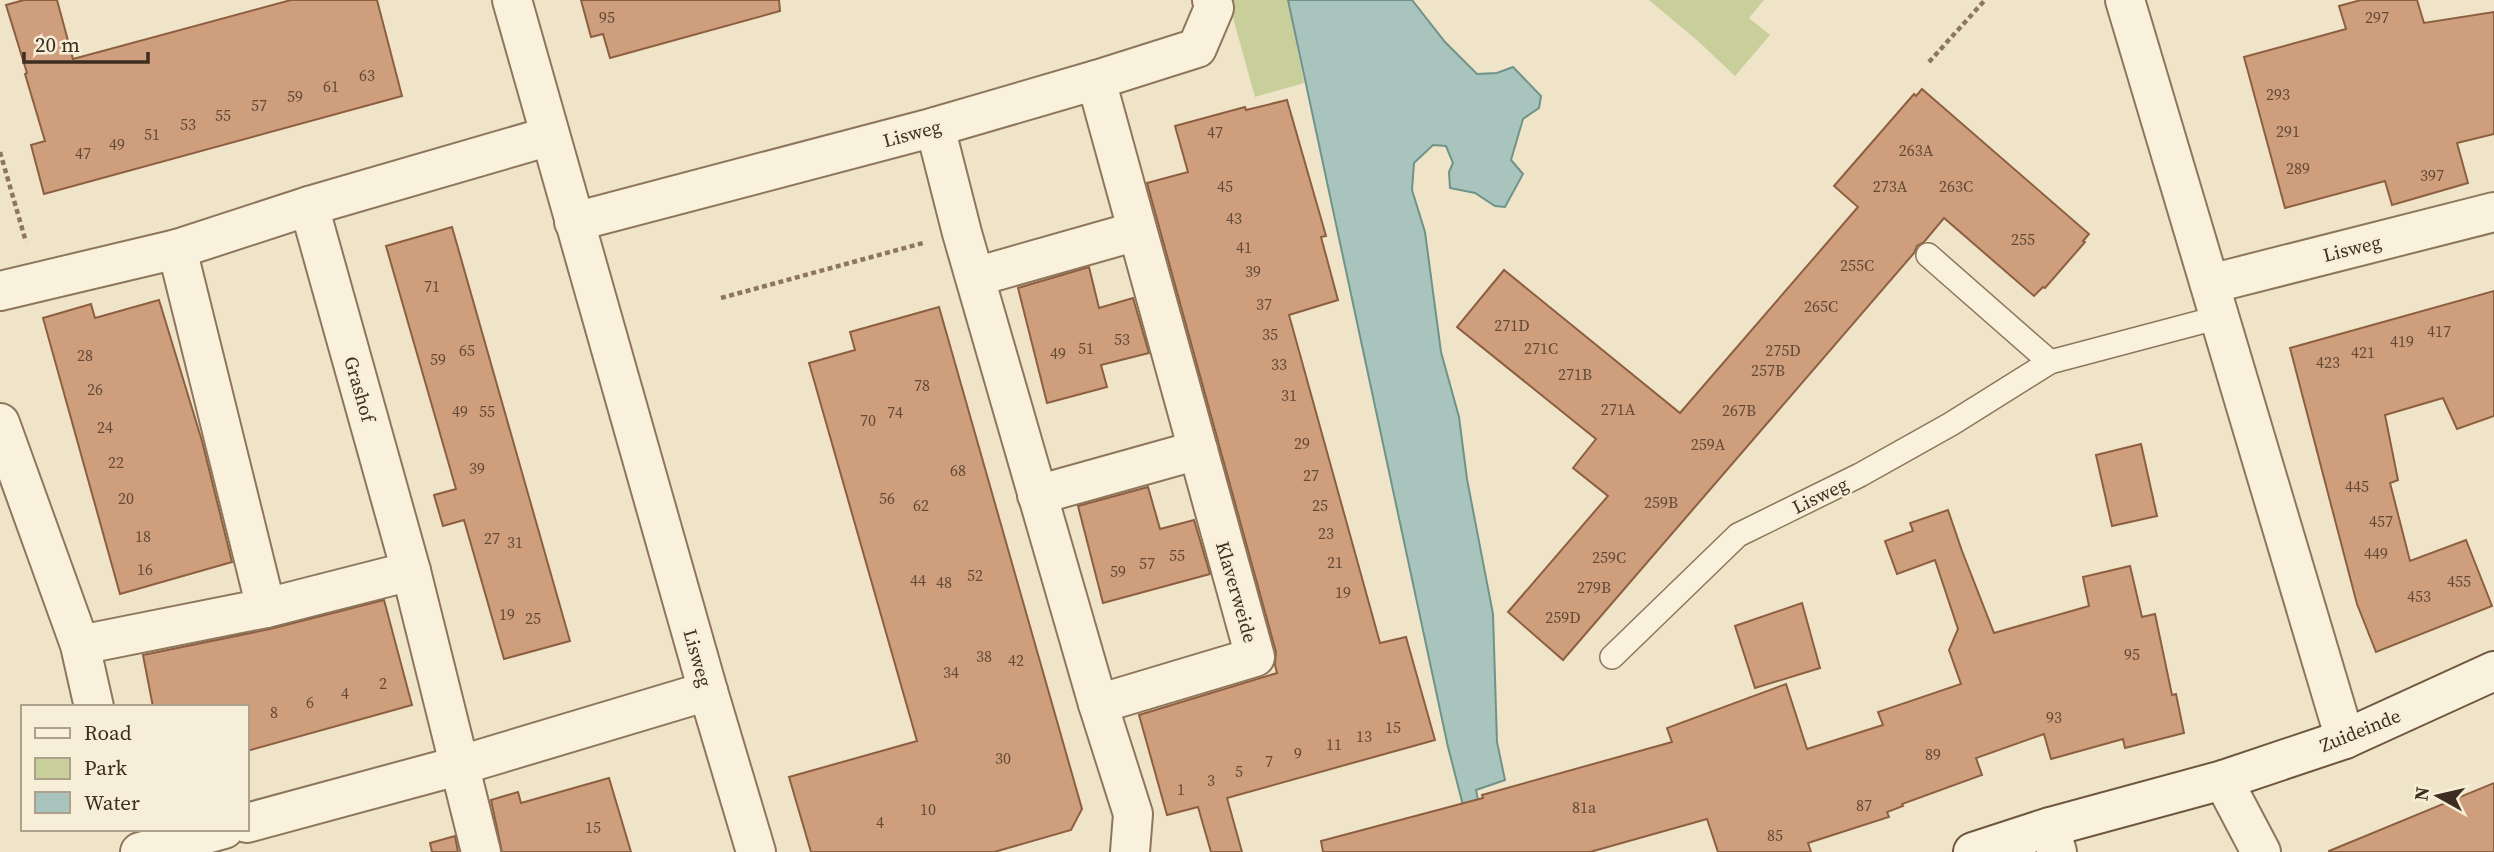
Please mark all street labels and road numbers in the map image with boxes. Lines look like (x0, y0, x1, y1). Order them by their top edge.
street label: Lisweg (880, 113, 944, 153)
street label: Lisweg (2320, 228, 2384, 268)
street label: Grashof (338, 353, 382, 427)
street label: Lisweg (1788, 470, 1852, 520)
street label: Klaverweide (1210, 538, 1264, 646)
street label: Lisweg (677, 626, 719, 690)
street label: Zuideinde (2316, 702, 2404, 758)

